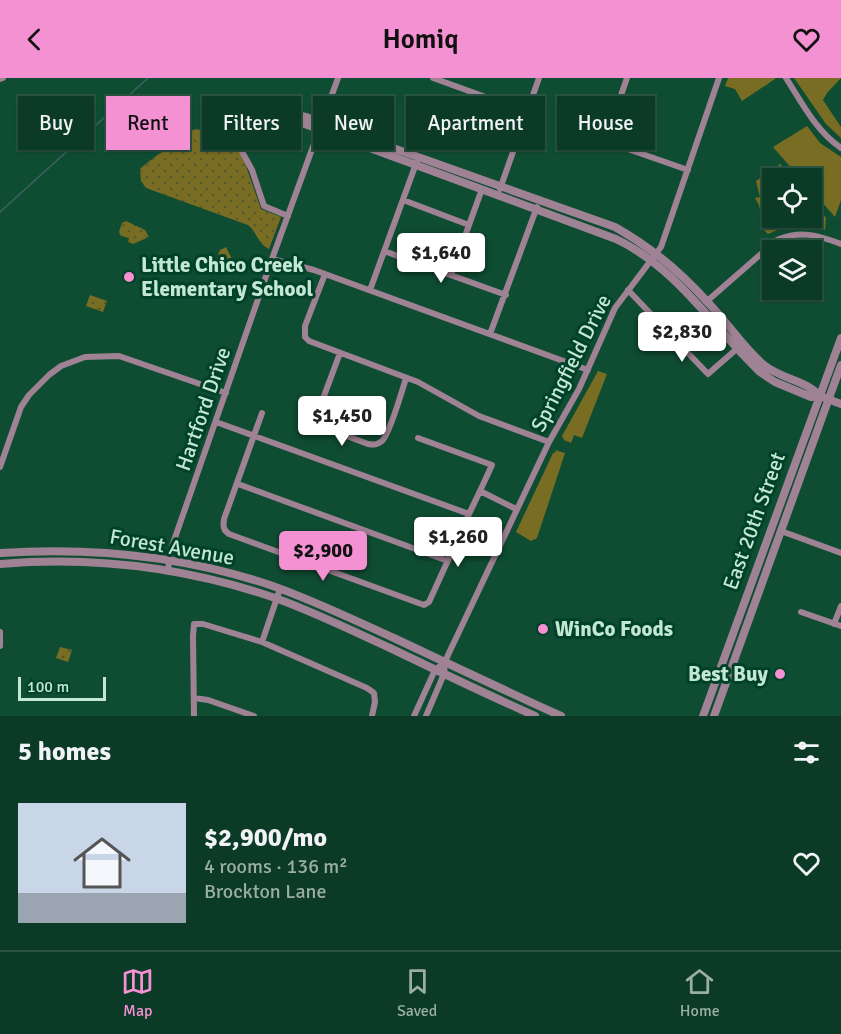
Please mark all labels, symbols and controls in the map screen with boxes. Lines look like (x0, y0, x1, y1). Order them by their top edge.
icon: back (18, 23, 51, 56)
text: Homiq (382, 23, 459, 56)
icon: heart (790, 23, 823, 56)
chip: Buy (18, 96, 94, 150)
chip: Rent (106, 96, 190, 150)
chip: Filters (202, 96, 301, 150)
chip: New (313, 96, 394, 150)
chip: Apartment (406, 96, 545, 150)
chip: House (557, 96, 655, 150)
map controls (762, 168, 822, 300)
button: locate (762, 168, 822, 228)
pin: $1,640 (392, 233, 490, 284)
text: $1,640 (411, 240, 471, 265)
button: layers (762, 240, 822, 300)
place label: Little Chico Creek Elementary School (141, 252, 313, 302)
marker: Little Chico Creek Elementary School (122, 270, 136, 284)
street label: Springfield Drive (525, 290, 617, 436)
pin: $2,830 (633, 312, 731, 363)
text: $2,830 (652, 319, 712, 344)
street label: Hartford Drive (170, 344, 236, 474)
pin: $1,450 (293, 396, 391, 447)
text: $1,450 (312, 403, 372, 428)
street label: East 20th Street (717, 449, 791, 593)
pin: $1,260 (409, 517, 507, 568)
street label: Forest Avenue (108, 523, 236, 571)
text: $1,260 (428, 524, 488, 549)
pin: $2,900 (274, 531, 372, 582)
text: $2,900 (293, 538, 353, 563)
place label: WinCo Foods (555, 616, 673, 642)
marker: WinCo Foods (536, 622, 550, 636)
place label: Best Buy (688, 661, 769, 687)
marker: Best Buy (773, 667, 787, 681)
scale bar (18, 674, 106, 702)
text: 100 m (27, 677, 69, 697)
text: 5 homes (18, 736, 111, 768)
icon: filters (790, 736, 823, 769)
text: $2,900/mo (204, 822, 327, 854)
icon: home (66, 827, 138, 899)
icon: heart (790, 847, 823, 880)
text: 4 rooms · 136 m² (204, 854, 348, 879)
text: Brockton Lane (204, 879, 326, 904)
tab: Map (121, 965, 154, 1021)
tab: Saved (397, 965, 437, 1021)
tab: Home (680, 965, 720, 1021)

